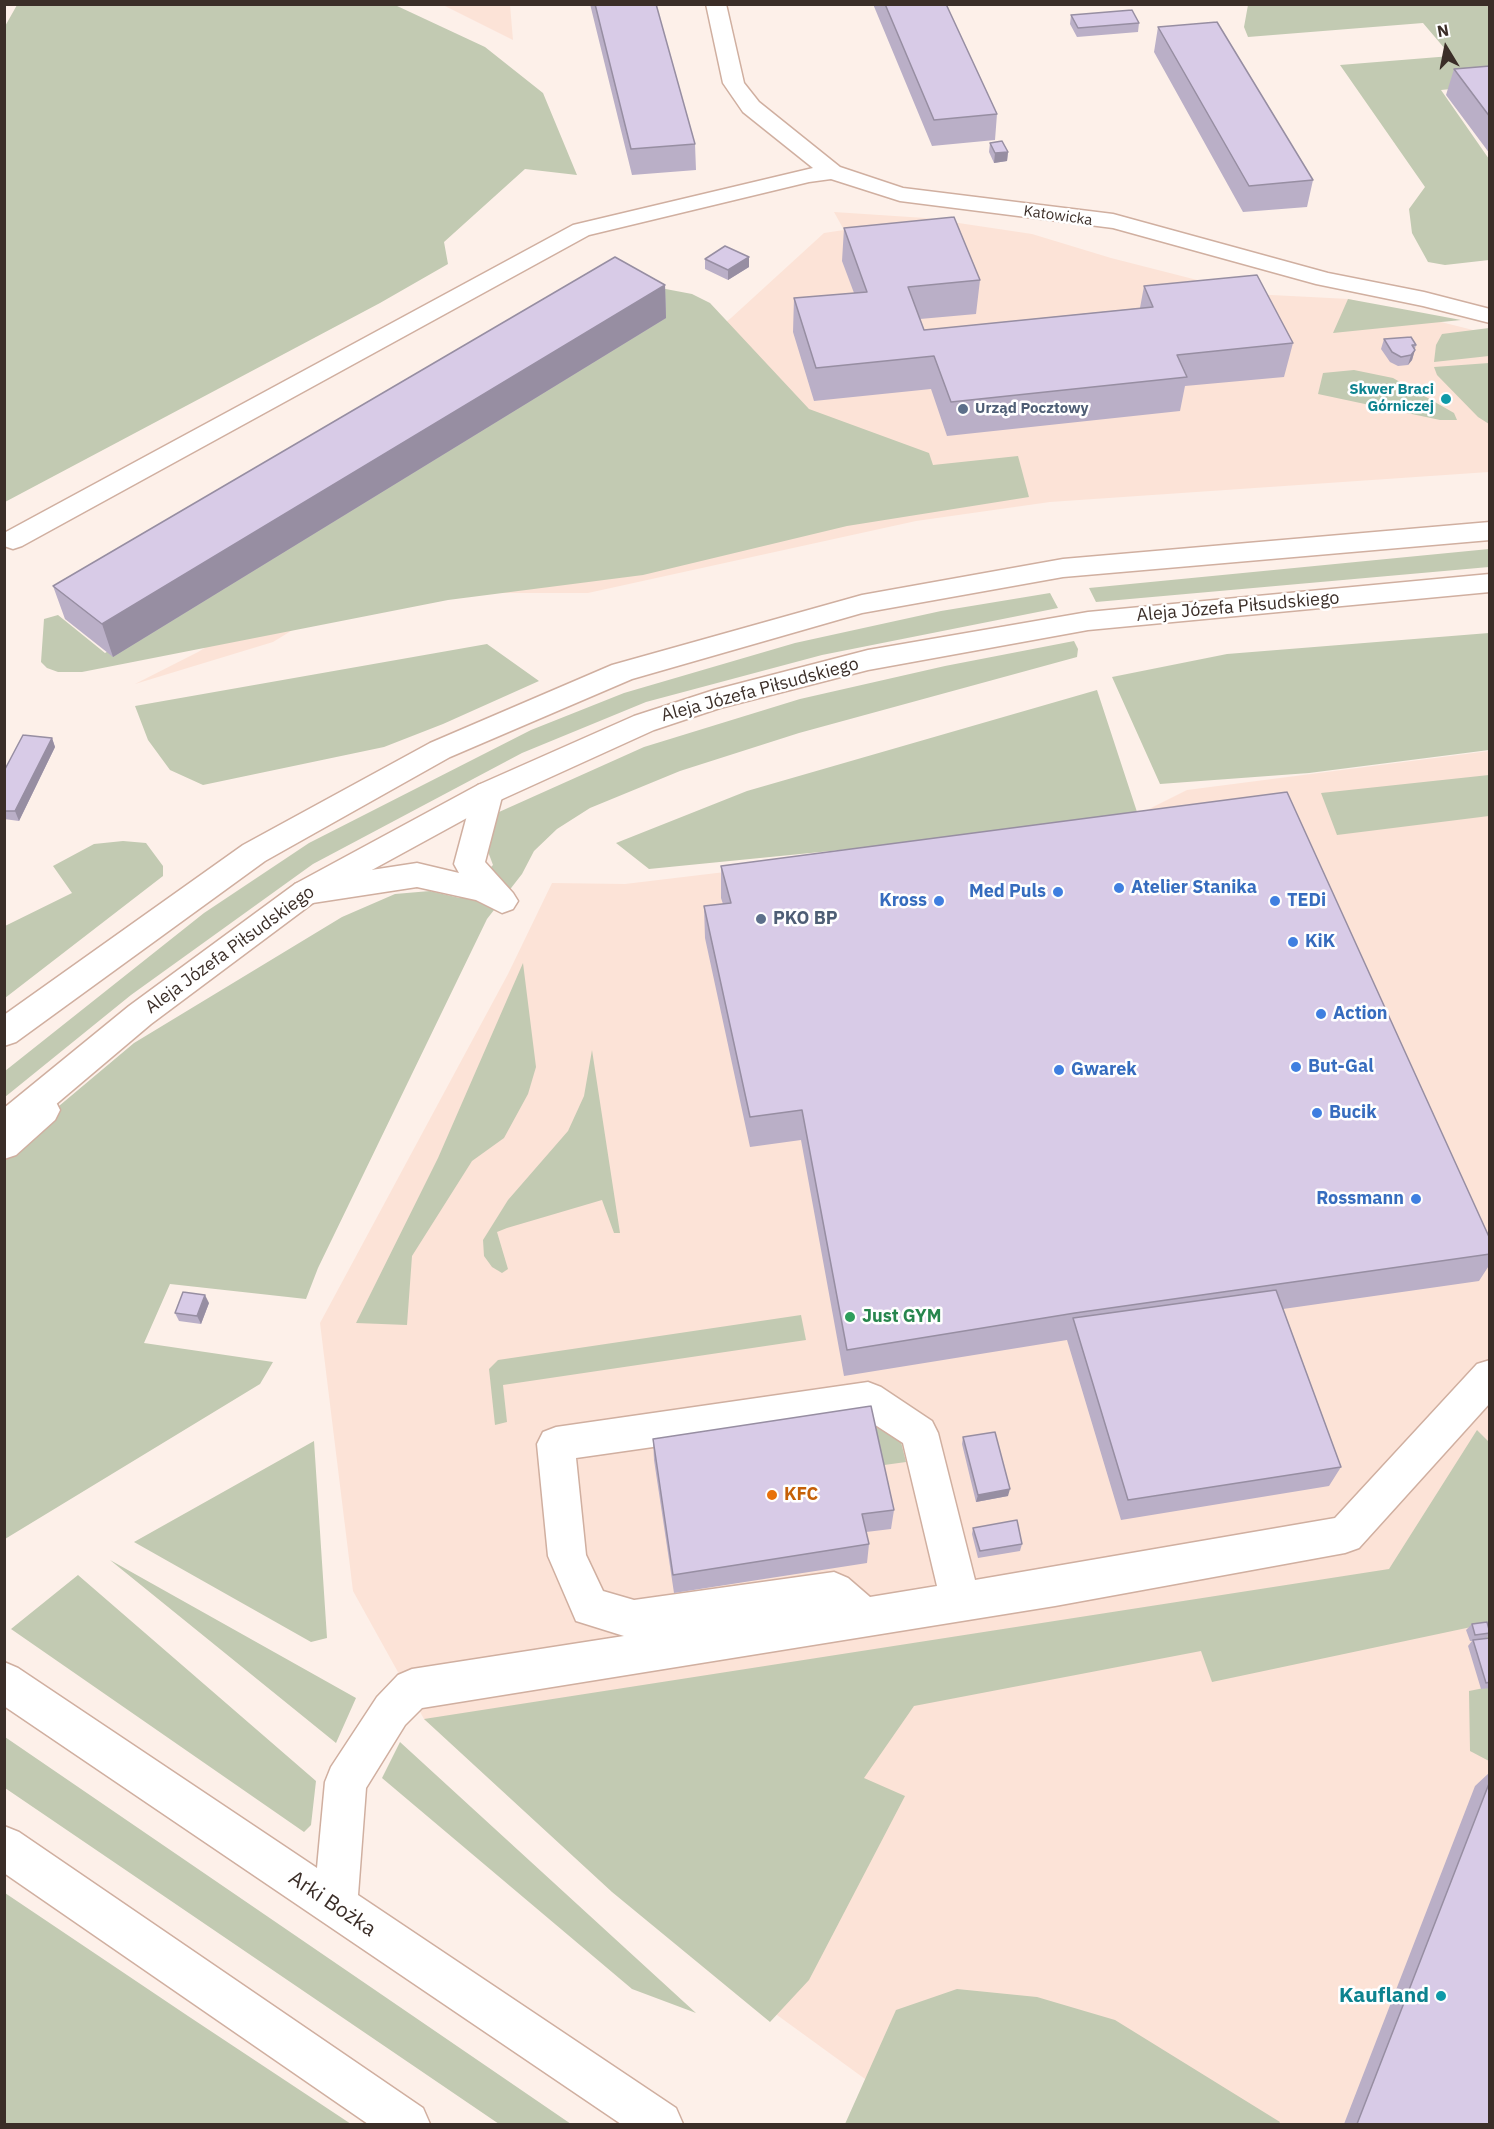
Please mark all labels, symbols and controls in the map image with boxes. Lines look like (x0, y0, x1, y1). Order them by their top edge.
north arrow (1416, 18, 1476, 78)
text: N (1435, 19, 1450, 41)
street label: Katowicka (1022, 202, 1094, 230)
place label: Skwer Braci Górniczej (1349, 381, 1434, 416)
marker: Skwer Braci Górniczej (1439, 392, 1453, 406)
place label: Urząd Pocztowy (975, 400, 1089, 418)
marker: Urząd Pocztowy (956, 402, 970, 416)
street label: Aleja Józefa Piłsudskiego (1136, 587, 1340, 627)
street label: Aleja Józefa Piłsudskiego (659, 653, 861, 727)
place label: Atelier Stanika (1131, 877, 1257, 899)
street label: Aleja Józefa Piłsudskiego (141, 881, 319, 1019)
place label: Med Puls (969, 881, 1046, 903)
marker: Atelier Stanika (1112, 881, 1126, 895)
marker: Med Puls (1051, 885, 1065, 899)
place label: Kross (879, 890, 927, 912)
place label: TEDi (1287, 890, 1326, 912)
marker: Kross (932, 894, 946, 908)
marker: TEDi (1268, 894, 1282, 908)
place label: PKO BP (773, 908, 838, 930)
marker: PKO BP (754, 912, 768, 926)
place label: KiK (1305, 931, 1335, 953)
marker: KiK (1286, 935, 1300, 949)
place label: Action (1333, 1003, 1388, 1025)
marker: Action (1314, 1007, 1328, 1021)
place label: But-Gal (1308, 1056, 1374, 1078)
place label: Gwarek (1071, 1059, 1137, 1081)
marker: But-Gal (1289, 1060, 1303, 1074)
marker: Gwarek (1052, 1063, 1066, 1077)
place label: Bucik (1329, 1102, 1377, 1124)
marker: Bucik (1310, 1106, 1324, 1120)
place label: Rossmann (1316, 1188, 1404, 1210)
marker: Rossmann (1409, 1192, 1423, 1206)
place label: Just GYM (862, 1306, 941, 1328)
marker: Just GYM (843, 1310, 857, 1324)
place label: KFC (784, 1484, 818, 1506)
marker: KFC (765, 1488, 779, 1502)
street label: Arki Bożka (284, 1866, 380, 1942)
place label: Kaufland (1339, 1983, 1429, 2009)
marker: Kaufland (1434, 1989, 1448, 2003)

